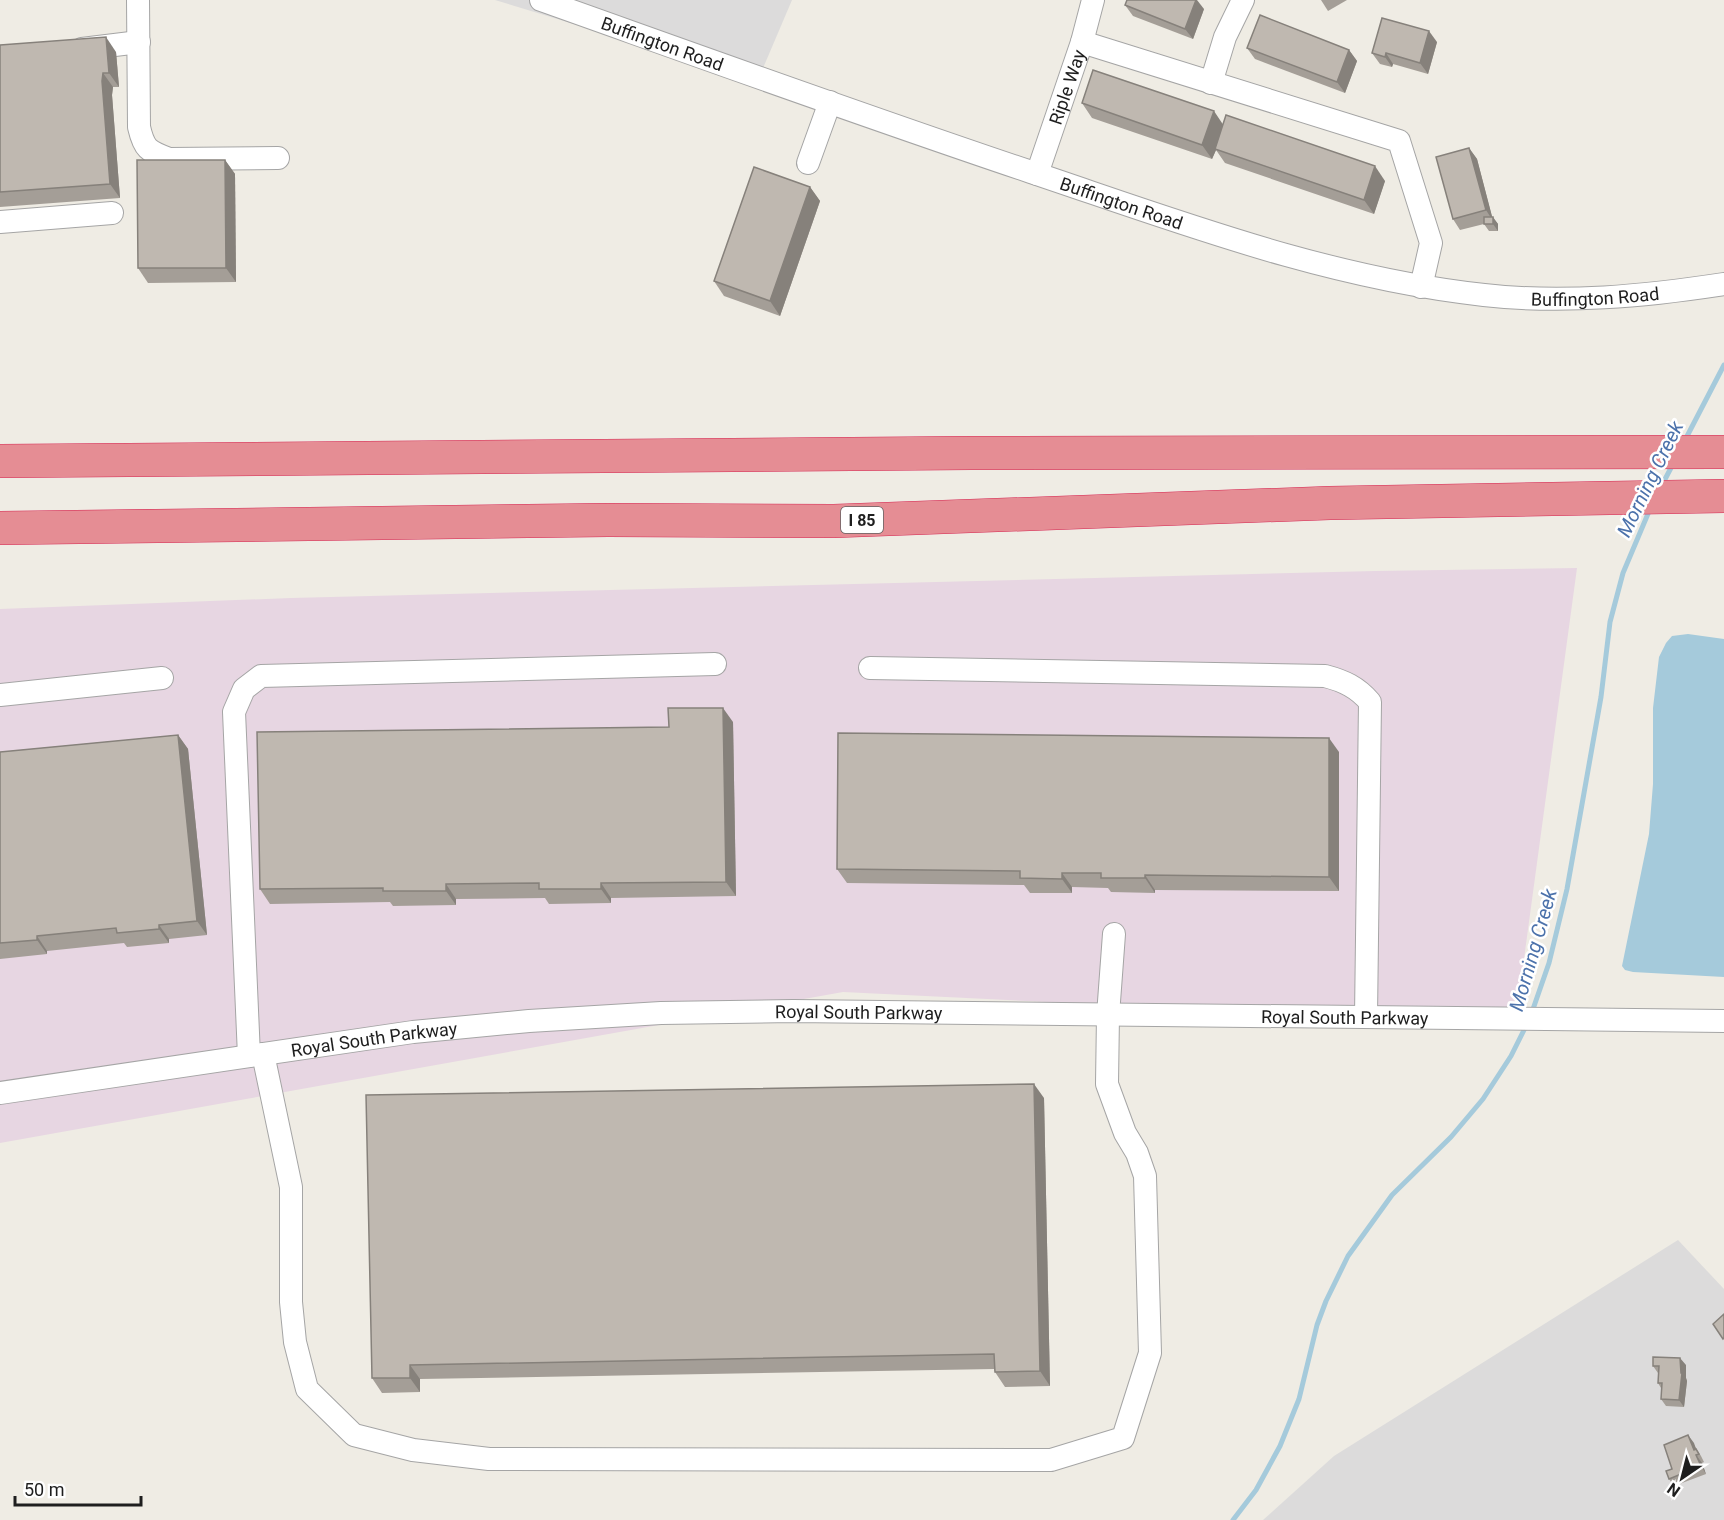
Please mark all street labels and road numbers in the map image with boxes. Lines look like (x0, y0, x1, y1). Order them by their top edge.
street label: Buffington Road (599, 12, 726, 75)
street label: Riple Way (1044, 46, 1089, 127)
street label: Buffington Road (1057, 172, 1186, 233)
street label: Buffington Road (1531, 282, 1660, 309)
road number: I 85 (841, 507, 883, 533)
street label: Royal South Parkway (775, 1000, 943, 1023)
street label: Royal South Parkway (1261, 1006, 1429, 1028)
street label: Royal South Parkway (290, 1017, 459, 1060)

